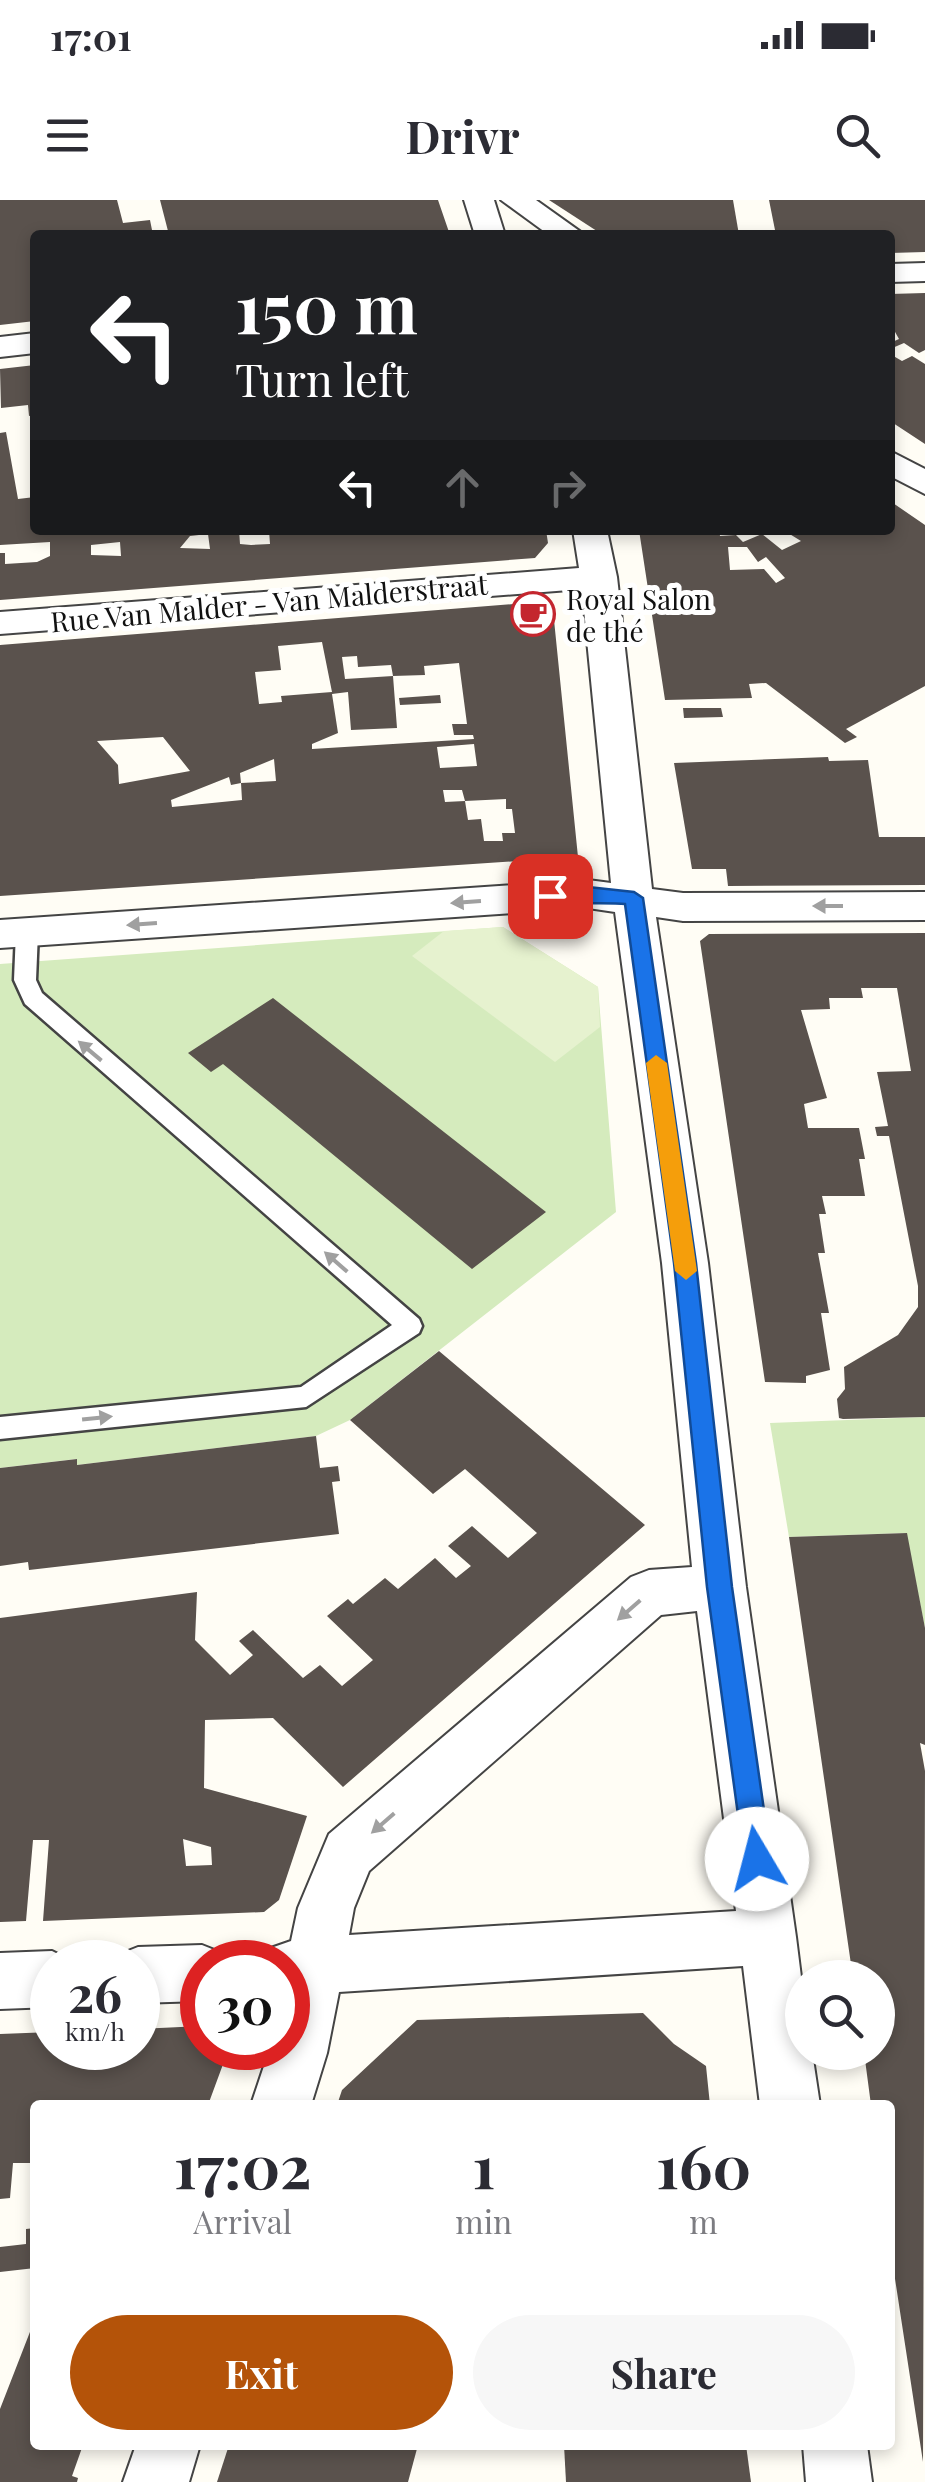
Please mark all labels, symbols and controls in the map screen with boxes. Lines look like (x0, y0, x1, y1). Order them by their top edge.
text: 17:01 (50, 10, 132, 61)
text: Drivr (406, 105, 519, 165)
icon: menu (40, 108, 95, 163)
icon: search (830, 108, 885, 163)
text: 150 m (235, 258, 418, 352)
icon: left (70, 270, 200, 400)
text: Turn left (235, 348, 409, 408)
icon: left (330, 460, 385, 515)
icon: ahead (435, 460, 490, 515)
icon: right (540, 460, 595, 515)
street label: Rue Van Malder - Van Malderstraat (49, 564, 490, 640)
place label: Royal Salon de thé (566, 580, 711, 649)
cafe icon: Royal Salon de thé (510, 591, 556, 637)
pin (508, 854, 593, 939)
icon: arrive (523, 869, 578, 924)
one-way arrow (450, 894, 482, 910)
one-way arrow (811, 898, 843, 914)
one-way arrow (126, 916, 158, 932)
one-way arrow (77, 1040, 102, 1062)
one-way arrow (324, 1252, 349, 1274)
one-way arrow (82, 1410, 113, 1426)
one-way arrow (617, 1599, 642, 1621)
position arrow (705, 1807, 809, 1911)
one-way arrow (371, 1811, 396, 1833)
speed limit sign: 30 (180, 1940, 310, 2070)
text: 26 (68, 1959, 122, 2026)
map controls (785, 1960, 895, 2070)
button: search (785, 1960, 895, 2070)
text: km/h (65, 2014, 125, 2047)
text: 17:02 (174, 2124, 312, 2204)
text: 1 (472, 2124, 495, 2204)
text: 160 (656, 2124, 751, 2204)
text: Arrival (193, 2199, 292, 2242)
text: min (455, 2199, 512, 2242)
text: m (689, 2199, 718, 2242)
button: Exit (70, 2315, 453, 2430)
button: Share (473, 2315, 855, 2430)

